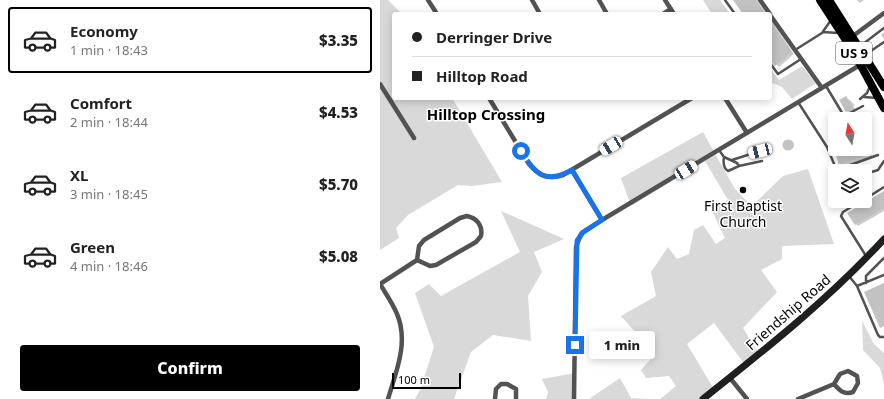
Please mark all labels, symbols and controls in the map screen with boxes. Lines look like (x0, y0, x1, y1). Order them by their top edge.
text: Economy (70, 21, 138, 41)
icon: car (22, 22, 58, 58)
text: Derringer Drive (436, 27, 552, 47)
text: $3.35 (319, 30, 358, 50)
text: 1 min · 18:43 (70, 41, 148, 59)
road number: US 9 (836, 42, 872, 64)
text: Hilltop Road (436, 66, 528, 86)
text: Comfort (70, 93, 132, 113)
icon: car (22, 94, 58, 130)
text: $4.53 (319, 102, 358, 122)
district label: Hilltop Crossing (427, 104, 545, 124)
north arrow (828, 112, 872, 156)
map controls (828, 112, 872, 208)
text: 2 min · 18:44 (70, 113, 148, 131)
car (598, 135, 624, 157)
route start (512, 142, 530, 160)
car (747, 142, 773, 160)
car (673, 159, 699, 181)
button: layers (828, 164, 872, 208)
text: XL (70, 165, 88, 185)
icon: car (22, 166, 58, 202)
text: $5.70 (319, 174, 358, 194)
text: 3 min · 18:45 (70, 185, 148, 203)
marker: First Baptist Church (738, 185, 748, 195)
place label: First Baptist Church (704, 196, 782, 231)
text: Green (70, 237, 115, 257)
icon: car (22, 238, 58, 274)
text: $5.08 (319, 246, 358, 266)
text: 4 min · 18:46 (70, 257, 148, 275)
street label: Friendship Road (742, 270, 834, 354)
callout: 1 min (589, 331, 655, 359)
route end (566, 336, 584, 354)
text: 1 min (604, 336, 640, 354)
button: Confirm (20, 345, 360, 391)
scale bar (392, 371, 461, 390)
text: 100 m (398, 372, 430, 387)

